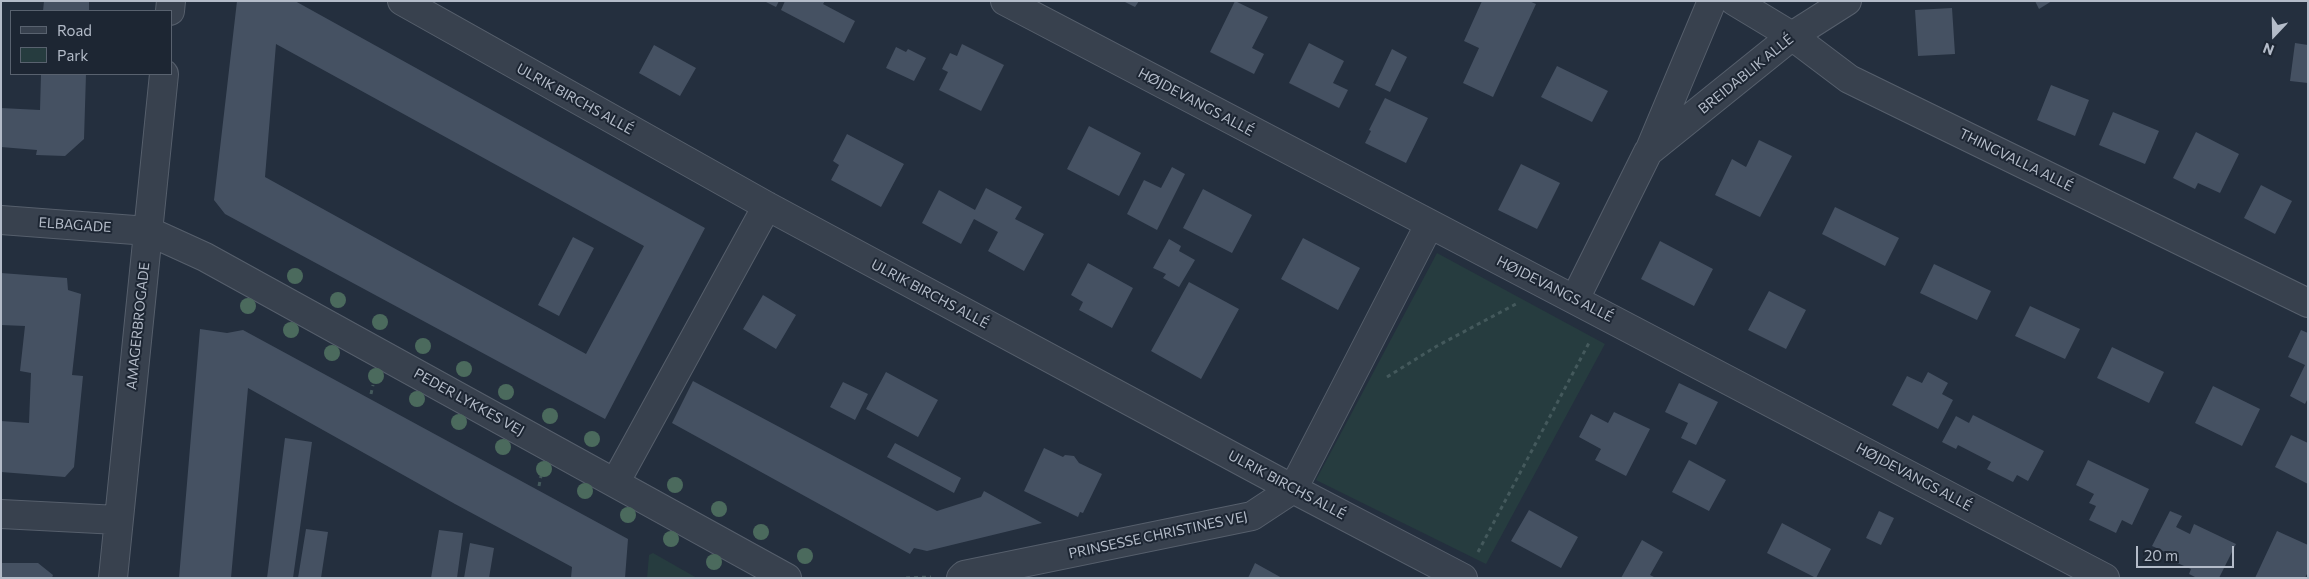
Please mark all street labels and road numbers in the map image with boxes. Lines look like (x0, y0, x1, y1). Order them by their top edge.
street label: BREIDABLIK ALLÉ (1695, 31, 1797, 117)
street label: ULRIK BIRCHS ALLÉ (514, 60, 636, 138)
street label: HØJDEVANGS ALLÉ (1135, 64, 1257, 140)
street label: THINGVALLA ALLÉ (1956, 125, 2076, 195)
street label: ELBAGADE (38, 214, 112, 236)
street label: HØJDEVANGS ALLÉ (1494, 252, 1616, 326)
street label: ULRIK BIRCHS ALLÉ (868, 256, 992, 332)
street label: AMAGERBROGADE (123, 261, 153, 391)
street label: PEDER LYKKES VEJ (411, 365, 527, 439)
street label: HØJDEVANGS ALLÉ (1853, 439, 1975, 515)
street label: ULRIK BIRCHS ALLÉ (1225, 447, 1349, 523)
street label: PRINSESSE CHRISTINES VEJ (1067, 508, 1249, 562)

